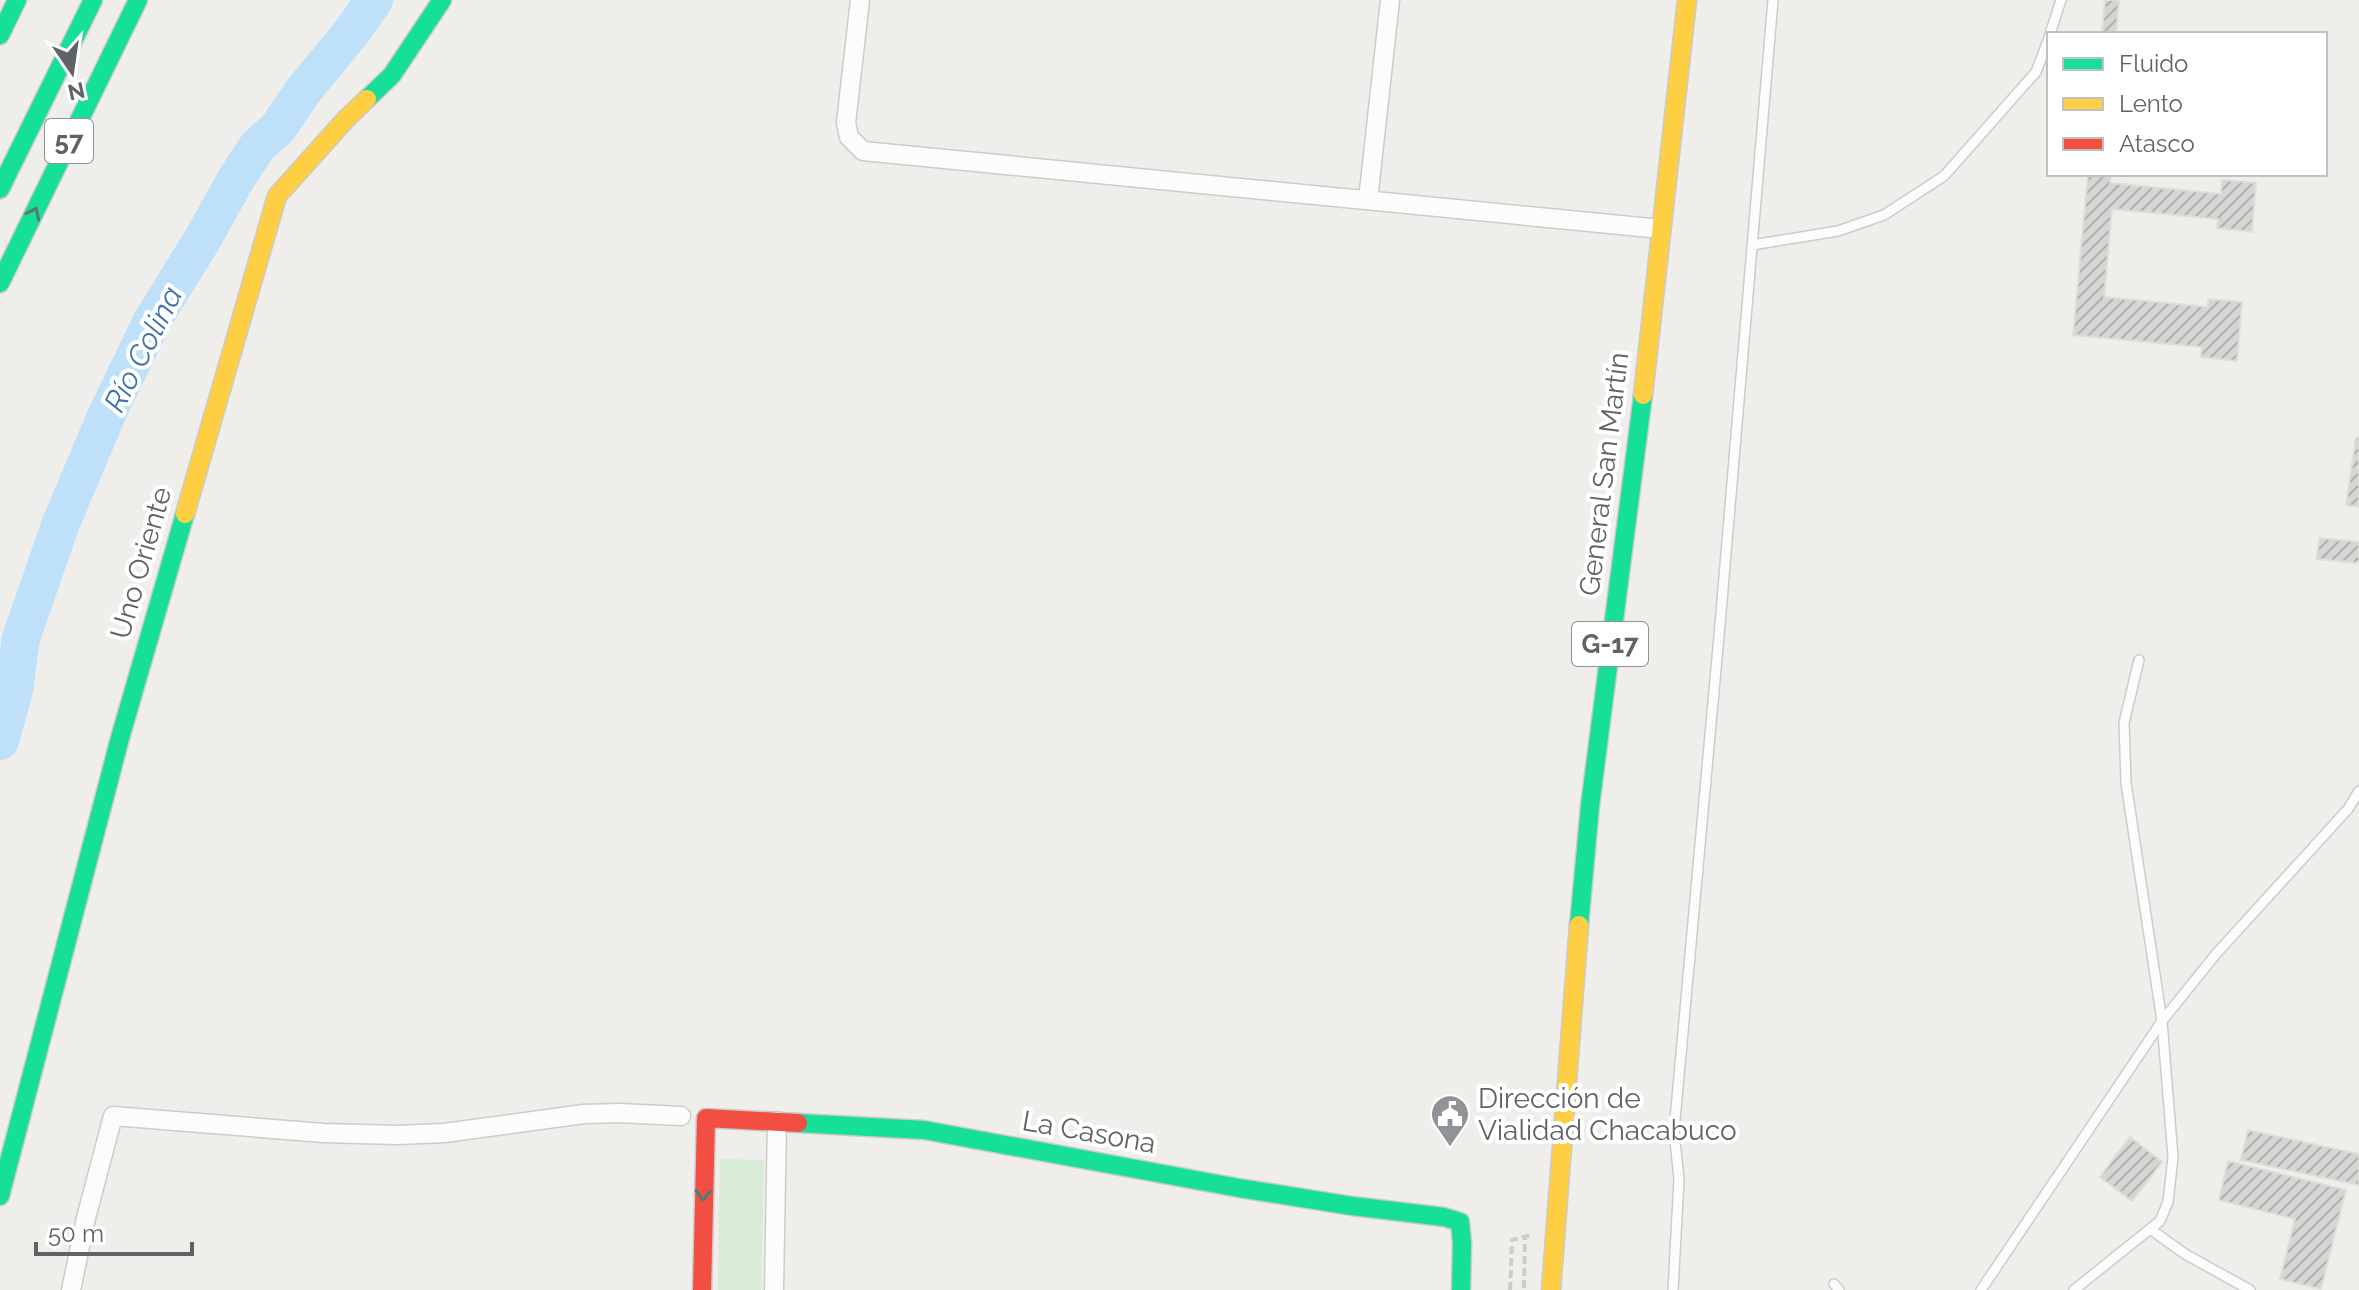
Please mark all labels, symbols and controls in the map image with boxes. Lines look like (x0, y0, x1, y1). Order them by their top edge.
north arrow (32, 32, 112, 112)
legend (2047, 32, 2327, 176)
text: Fluido (2119, 49, 2188, 78)
text: N (65, 77, 88, 106)
text: Lento (2119, 89, 2183, 118)
road number: 57 (45, 119, 93, 163)
text: Atasco (2119, 129, 2195, 158)
one-way arrow (25, 206, 40, 221)
water label: Río Colina (97, 281, 189, 417)
street label: General San Martín (1573, 350, 1635, 598)
street label: Uno Oriente (104, 483, 178, 643)
road number: G-17 (1572, 622, 1648, 666)
place label: Dirección de Vialidad Chacabuco (1478, 1082, 1737, 1147)
public building icon: Dirección de Vialidad Chacabuco (1429, 1093, 1471, 1148)
street label: La Casona (1020, 1104, 1158, 1160)
one-way arrow (694, 1189, 711, 1202)
scale bar (36, 1206, 192, 1256)
text: 50 m (48, 1219, 104, 1248)

